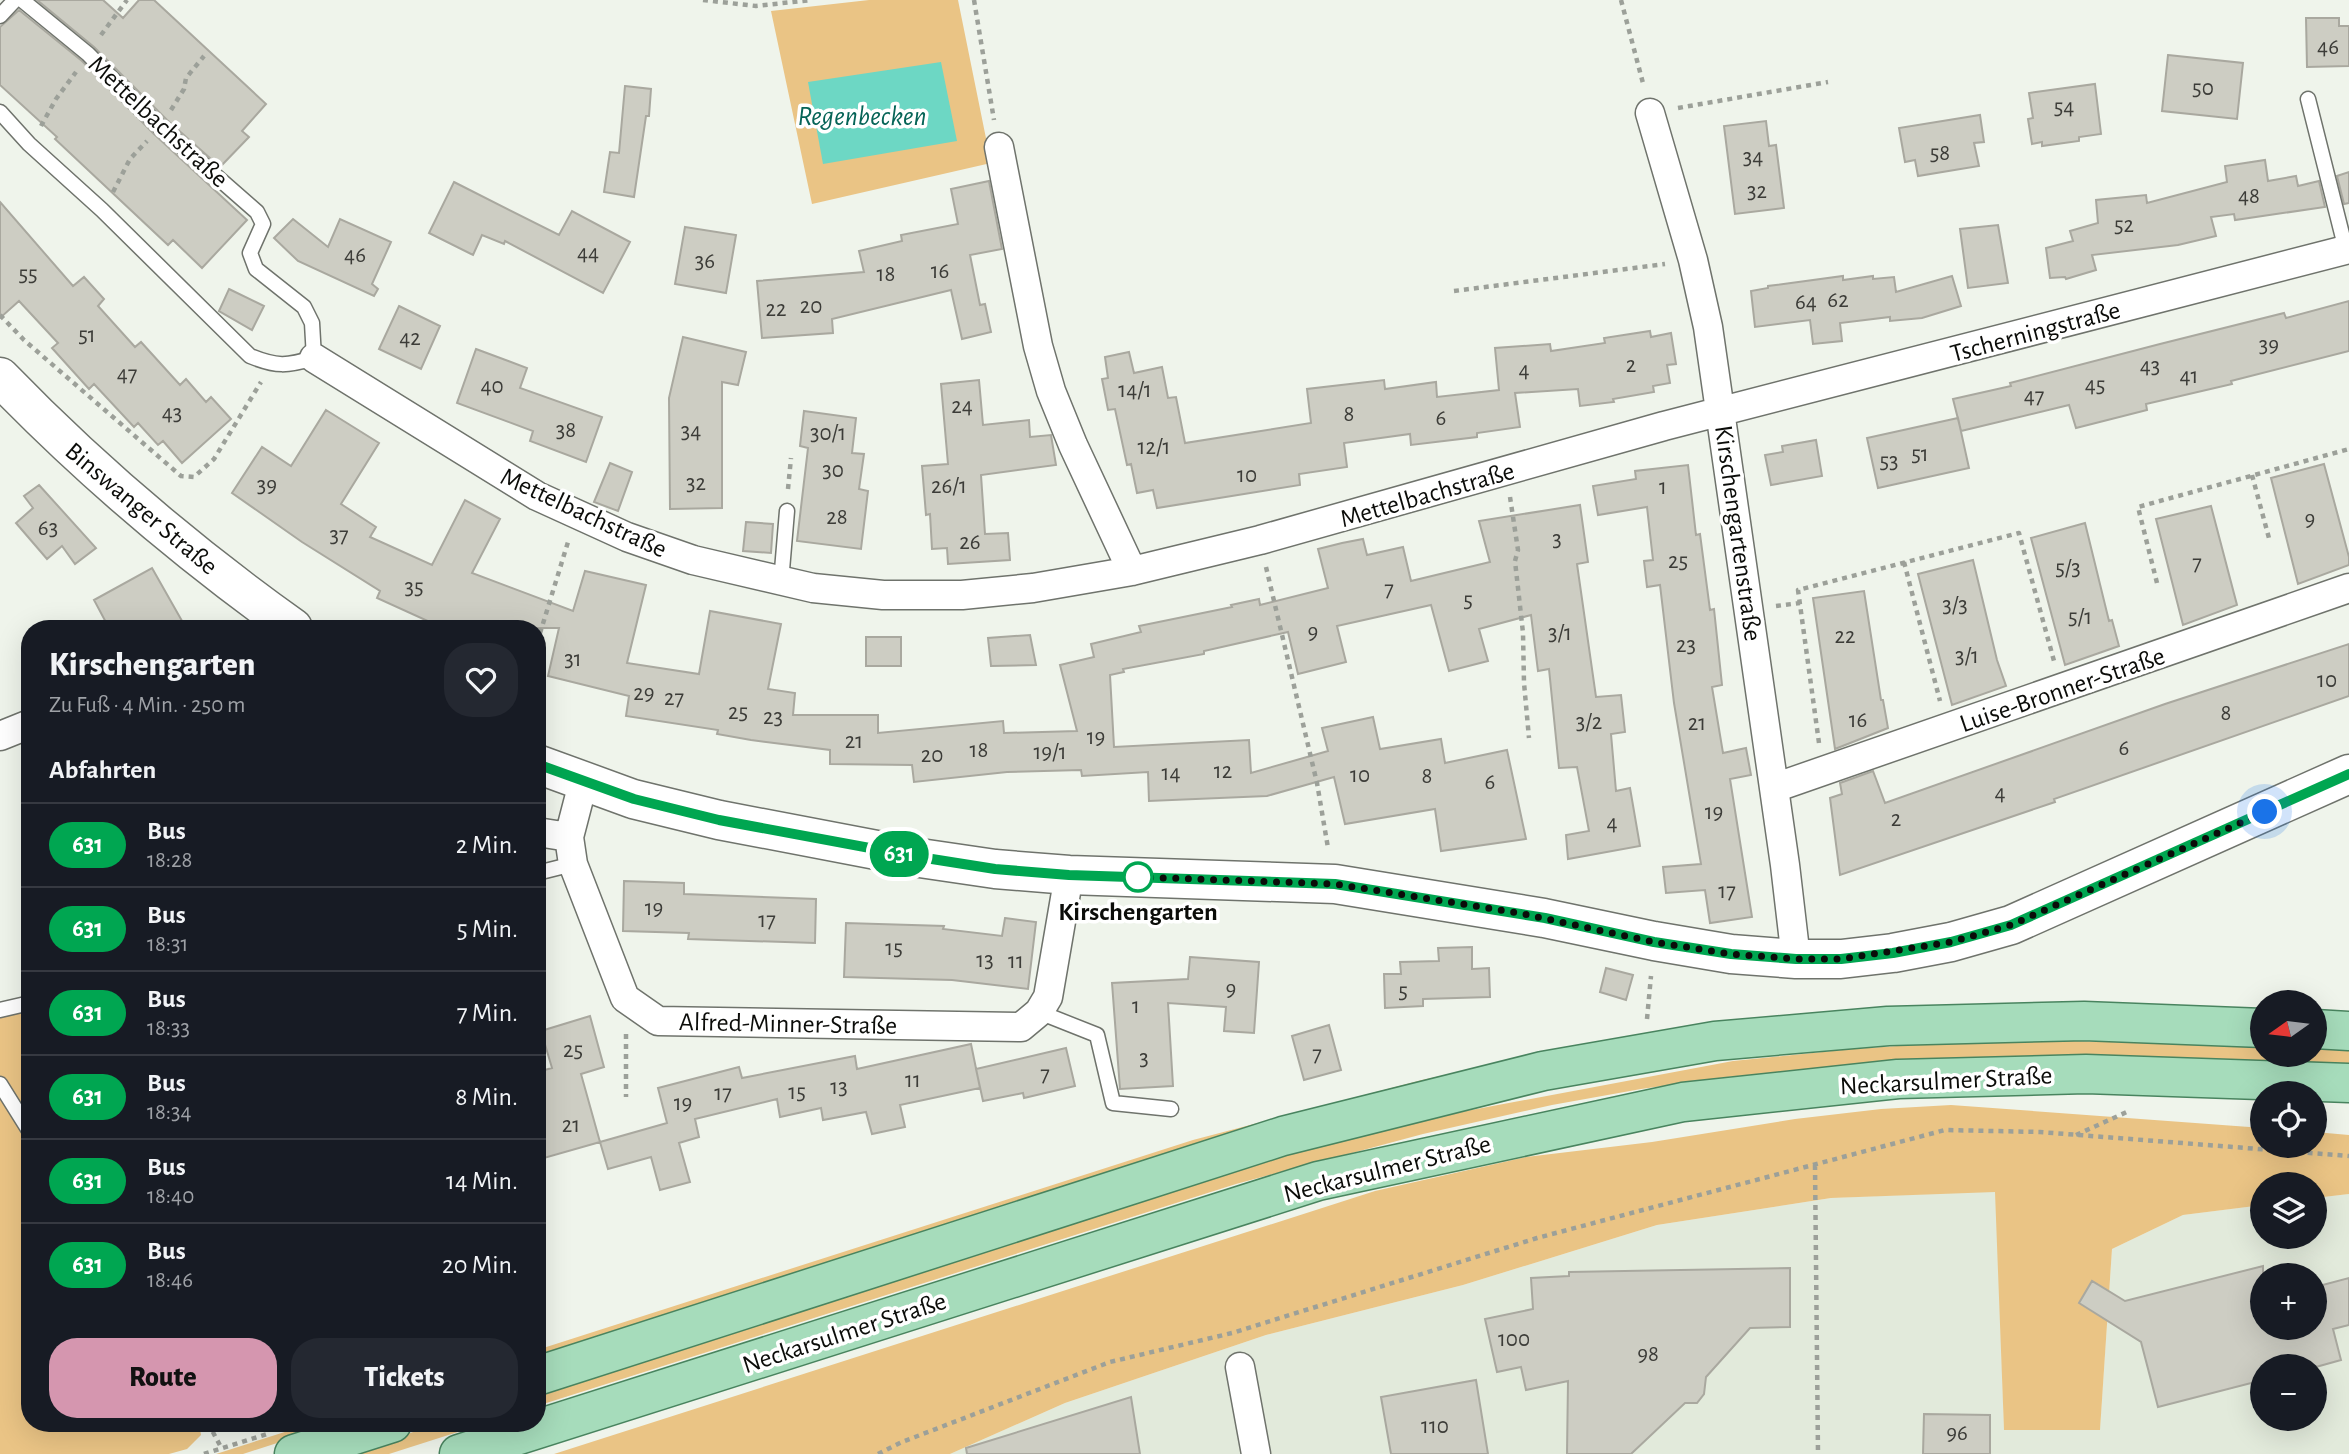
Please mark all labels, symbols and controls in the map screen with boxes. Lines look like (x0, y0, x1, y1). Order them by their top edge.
house number: 46 (2317, 36, 2339, 59)
street label: Mettelbachstraße (84, 51, 233, 193)
house number: 50 (2192, 77, 2214, 100)
house number: 54 (2054, 96, 2074, 119)
water label: Regenbecken (797, 103, 927, 131)
house number: 58 (1930, 142, 1950, 165)
house number: 34 (1743, 146, 1763, 169)
house number: 32 (1747, 180, 1767, 203)
house number: 48 (2238, 185, 2260, 208)
house number: 52 (2114, 214, 2134, 237)
house number: 44 (577, 242, 599, 265)
house number: 46 (344, 244, 366, 267)
house number: 36 (695, 250, 715, 273)
house number: 16 (931, 260, 949, 283)
house number: 55 (18, 263, 38, 286)
house number: 18 (877, 263, 895, 286)
house number: 62 (1827, 289, 1849, 312)
house number: 64 (1795, 291, 1817, 314)
house number: 20 (800, 295, 822, 318)
street label: Tscherningstraße (1947, 297, 2123, 367)
house number: 22 (766, 298, 786, 321)
house number: 51 (78, 324, 96, 347)
house number: 42 (399, 327, 421, 350)
house number: 39 (2259, 334, 2279, 357)
house number: 2 (1626, 354, 1636, 377)
house number: 43 (2140, 355, 2160, 378)
house number: 4 (1518, 359, 1530, 382)
house number: 47 (117, 363, 137, 386)
house number: 41 (2180, 365, 2198, 388)
house number: 45 (2085, 374, 2105, 397)
house number: 40 (480, 375, 504, 398)
house number: 14/1 (1118, 379, 1152, 402)
house number: 47 (2024, 385, 2044, 408)
house number: 24 (951, 395, 973, 418)
house number: 43 (162, 402, 182, 425)
house number: 8 (1344, 403, 1354, 426)
house number: 6 (1436, 407, 1446, 430)
house number: 38 (556, 419, 576, 442)
house number: 34 (681, 420, 701, 443)
house number: 30/1 (810, 422, 846, 445)
street label: Kirschengartenstraße (1710, 424, 1766, 643)
house number: 12/1 (1138, 436, 1170, 459)
street label: Binswanger Straße (60, 438, 222, 580)
house number: 51 (1911, 443, 1929, 466)
house number: 53 (1879, 450, 1899, 473)
street label: Mettelbachstraße (1337, 458, 1517, 532)
house number: 30 (822, 459, 844, 482)
street label: Mettelbachstraße (497, 463, 671, 563)
house number: 10 (1237, 464, 1257, 487)
house number: 32 (686, 472, 706, 495)
house number: 39 (257, 474, 277, 497)
house number: 26/1 (931, 475, 967, 498)
house number: 1 (1659, 476, 1667, 499)
house number: 28 (826, 506, 848, 529)
house number: 9 (2305, 508, 2315, 531)
house number: 63 (38, 517, 58, 540)
house number: 37 (329, 524, 349, 547)
house number: 3 (1552, 528, 1562, 551)
house number: 26 (959, 531, 981, 554)
house number: 25 (1668, 550, 1688, 573)
house number: 7 (2192, 552, 2202, 575)
house number: 5/3 (2055, 557, 2081, 580)
house number: 35 (404, 576, 424, 599)
house number: 7 (1384, 578, 1394, 601)
house number: 5 (1463, 589, 1473, 612)
house number: 3/3 (1942, 594, 1968, 617)
house number: 5/1 (2068, 606, 2092, 629)
house number: 9 (1308, 621, 1318, 644)
house number: 3/1 (1548, 622, 1572, 645)
house number: 22 (1835, 625, 1855, 648)
house number: 23 (1676, 634, 1696, 657)
button: heart (444, 643, 518, 717)
street label: Luise-Bronner-Straße (1957, 643, 2168, 737)
house number: 3/1 (1955, 645, 1979, 668)
house number: 31 (564, 648, 582, 671)
text: Kirschengarten (49, 649, 256, 682)
house number: 10 (2317, 669, 2337, 692)
house number: 29 (633, 682, 655, 705)
house number: 27 (664, 687, 684, 710)
text: Zu Fuß · 4 Min. · 250 m (49, 694, 246, 717)
house number: 25 (728, 701, 748, 724)
house number: 8 (2221, 702, 2231, 725)
house number: 23 (763, 706, 783, 729)
house number: 16 (1849, 709, 1867, 732)
house number: 3/2 (1576, 711, 1602, 734)
house number: 21 (1688, 712, 1706, 735)
house number: 19 (1087, 726, 1105, 749)
house number: 21 (845, 730, 863, 753)
house number: 6 (2119, 737, 2129, 760)
house number: 18 (970, 739, 988, 762)
house number: 19/1 (1033, 741, 1067, 764)
house number: 20 (921, 744, 943, 767)
text: Abfahrten (49, 757, 156, 783)
house number: 12 (1214, 760, 1232, 783)
house number: 14 (1162, 762, 1180, 785)
house number: 10 (1350, 764, 1370, 787)
house number: 8 (1422, 765, 1432, 788)
house number: 6 (1485, 771, 1495, 794)
house number: 4 (1994, 782, 2006, 805)
your location (2247, 794, 2282, 829)
house number: 19 (1705, 801, 1723, 824)
house number: 2 (1891, 808, 1901, 831)
house number: 4 (1606, 812, 1618, 835)
text: Bus (147, 818, 186, 844)
line badge: 631 (859, 831, 939, 877)
text: 2 Min. (456, 832, 518, 858)
text: 631 (72, 833, 103, 857)
text: 631 (884, 842, 914, 866)
text: 18:28 (147, 849, 192, 872)
marker: Kirschengarten (1123, 862, 1153, 892)
house number: 17 (1718, 880, 1736, 903)
house number: 19 (645, 897, 663, 920)
place label: Kirschengarten (1058, 899, 1218, 925)
text: Bus (147, 902, 186, 928)
house number: 17 (758, 909, 776, 932)
text: 5 Min. (457, 916, 518, 942)
text: 631 (72, 917, 103, 941)
text: 18:31 (147, 933, 188, 956)
house number: 15 (885, 937, 903, 960)
house number: 13 (976, 949, 994, 972)
house number: 11 (1008, 950, 1024, 973)
house number: 9 (1226, 978, 1236, 1001)
house number: 5 (1398, 980, 1408, 1003)
text: Bus (147, 986, 186, 1012)
north arrow (2250, 990, 2328, 1068)
map controls (2250, 990, 2327, 1431)
house number: 1 (1132, 995, 1140, 1018)
text: 7 Min. (457, 1000, 518, 1026)
text: 631 (72, 1001, 103, 1025)
street label: Alfred-Minner-Straße (679, 1009, 897, 1039)
text: 18:33 (147, 1017, 190, 1040)
house number: 25 (563, 1039, 583, 1062)
house number: 7 (1312, 1043, 1322, 1066)
house number: 3 (1139, 1047, 1149, 1070)
street label: Neckarsulmer Straße (1839, 1062, 2053, 1100)
house number: 7 (1040, 1063, 1050, 1086)
house number: 11 (905, 1069, 921, 1092)
text: Bus (147, 1070, 186, 1096)
house number: 13 (830, 1076, 848, 1099)
house number: 15 (788, 1081, 806, 1104)
button: locate (2250, 1081, 2327, 1158)
house number: 17 (714, 1082, 732, 1105)
text: 8 Min. (455, 1084, 518, 1110)
text: 631 (72, 1085, 103, 1109)
house number: 19 (674, 1092, 692, 1115)
text: 18:34 (147, 1101, 192, 1124)
house number: 21 (562, 1114, 580, 1137)
street label: Neckarsulmer Straße (1281, 1131, 1494, 1207)
text: Bus (147, 1154, 186, 1180)
text: 14 Min. (446, 1168, 518, 1194)
text: 631 (72, 1169, 103, 1193)
button: layers (2250, 1172, 2327, 1249)
text: 18:40 (147, 1185, 194, 1208)
text: Bus (147, 1238, 186, 1264)
text: 20 Min. (442, 1252, 518, 1278)
text: 631 (72, 1253, 103, 1277)
button: + (2250, 1263, 2327, 1340)
text: 18:46 (147, 1269, 193, 1292)
street label: Neckarsulmer Straße (739, 1288, 949, 1378)
house number: 100 (1498, 1328, 1530, 1351)
button: Route (49, 1338, 277, 1418)
button: Tickets (291, 1338, 518, 1418)
house number: 98 (1637, 1343, 1659, 1366)
button: − (2250, 1354, 2327, 1431)
house number: 110 (1421, 1415, 1449, 1438)
house number: 96 (1946, 1422, 1968, 1445)

